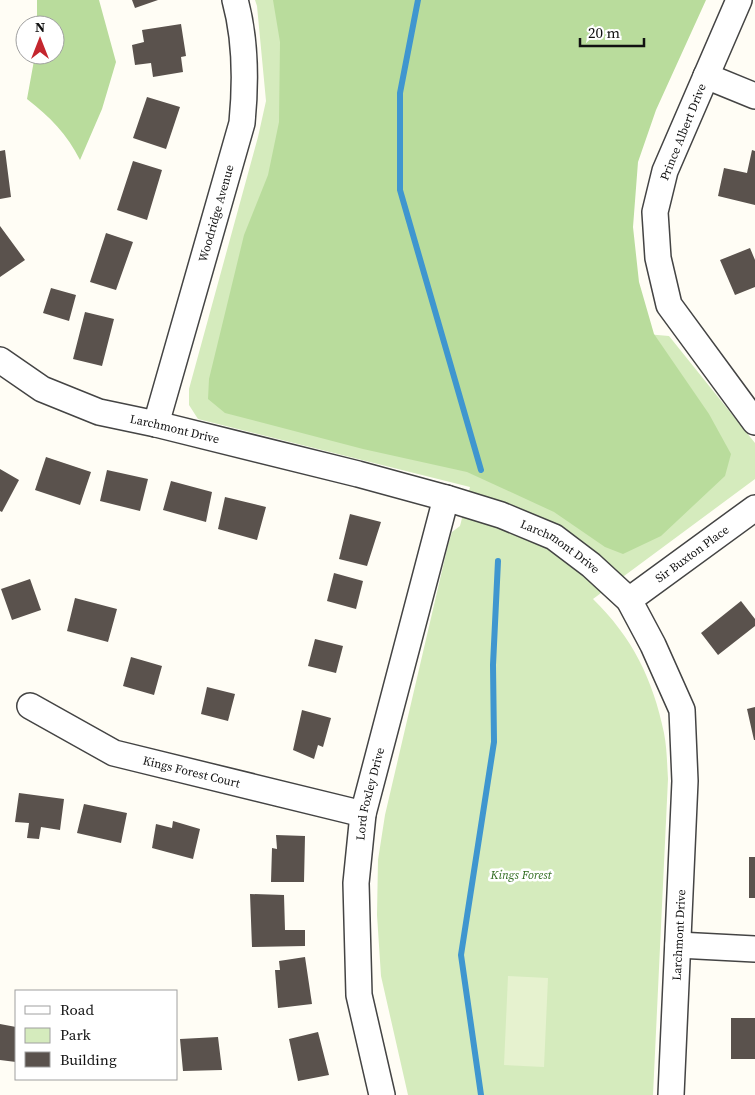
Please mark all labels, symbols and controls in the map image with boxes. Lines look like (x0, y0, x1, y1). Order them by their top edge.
north arrow (15, 15, 65, 65)
scale bar (580, 15, 644, 47)
text: N (35, 17, 45, 37)
text: 20 m (588, 22, 620, 43)
street label: Prince Albert Drive (656, 81, 710, 183)
street label: Woodridge Avenue (195, 163, 238, 264)
street label: Larchmont Drive (128, 411, 221, 447)
street label: Larchmont Drive (518, 516, 603, 577)
street label: Sir Buxton Place (652, 522, 732, 586)
street label: Lord Foxley Drive (352, 746, 388, 841)
street label: Kings Forest Court (141, 752, 242, 792)
park label: Kings Forest (490, 867, 552, 883)
street label: Larchmont Drive (669, 889, 689, 981)
legend (15, 990, 178, 1080)
text: Road (60, 999, 94, 1020)
text: Park (60, 1024, 92, 1045)
text: Building (60, 1049, 117, 1070)

